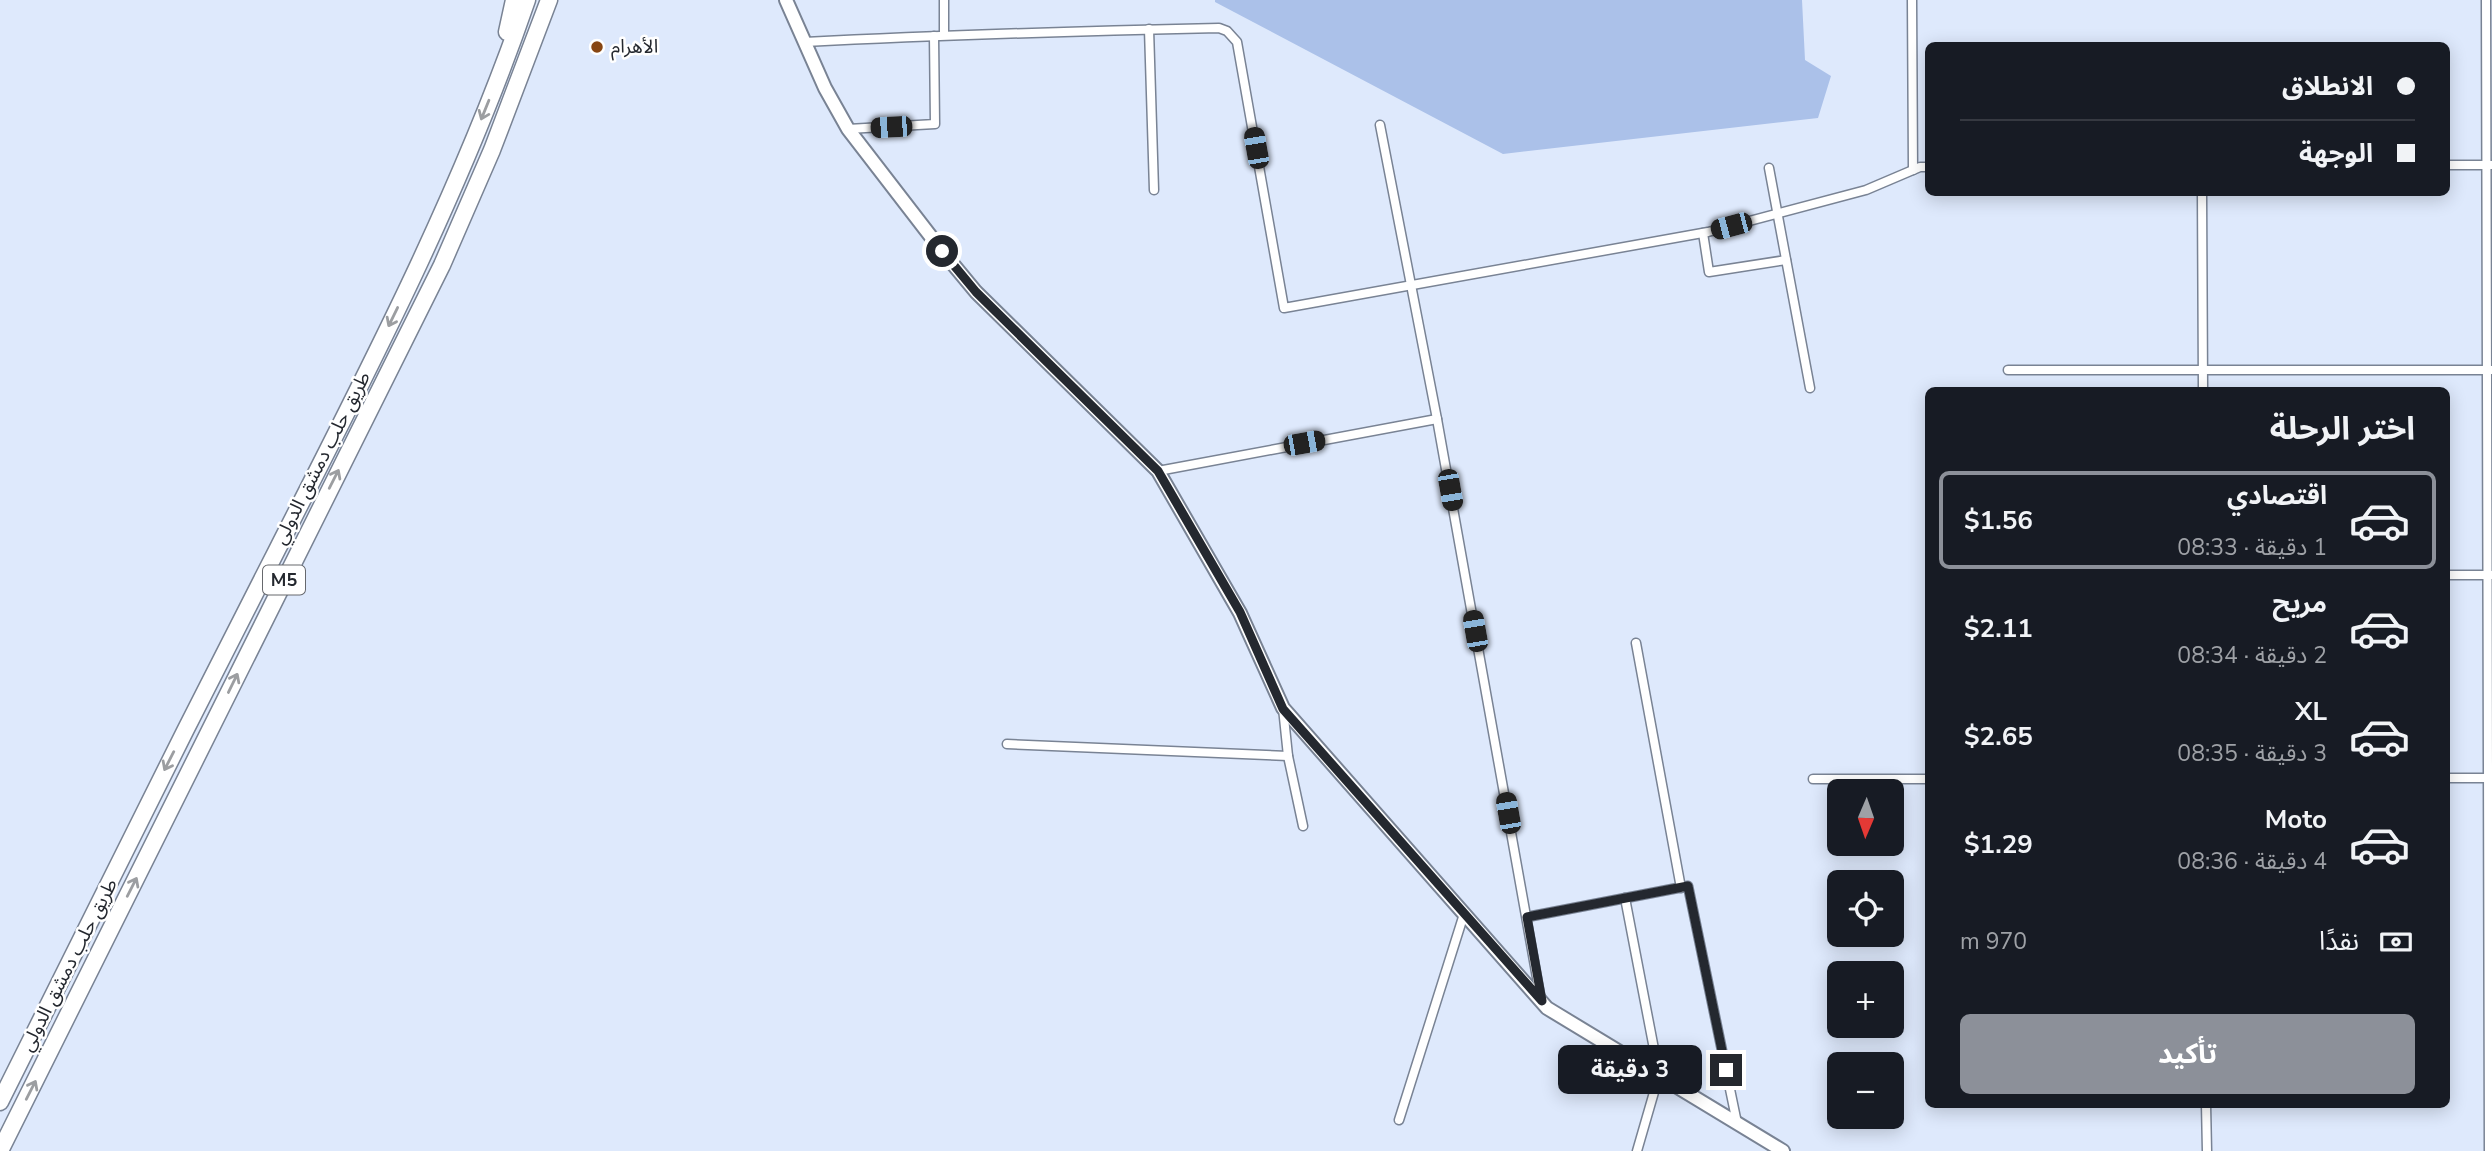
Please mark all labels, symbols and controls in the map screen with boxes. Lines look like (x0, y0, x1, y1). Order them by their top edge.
place label: الأهرام (611, 34, 658, 61)
marker: الأهرام (589, 39, 605, 55)
text: الانطلاق (2282, 69, 2373, 104)
one-way arrow (478, 98, 491, 120)
car (870, 115, 913, 139)
car (1243, 125, 1270, 171)
text: الوجهة (2299, 136, 2373, 171)
car (1708, 210, 1755, 242)
route start (926, 235, 958, 267)
one-way arrow (386, 306, 399, 328)
street label: طريق حلب دمشق الدولي (267, 367, 378, 549)
text: اختر الرحلة (2270, 407, 2415, 450)
car (1282, 429, 1327, 457)
car (1437, 467, 1464, 513)
one-way arrow (328, 469, 342, 490)
text: اقتصادي (2227, 478, 2327, 513)
icon: car (2348, 489, 2411, 552)
text: $1.56 (1964, 503, 2033, 538)
text: 1 دقيقة · 08:33 (2177, 532, 2327, 563)
road number: M5 (263, 566, 305, 594)
text: مريح (2272, 586, 2327, 621)
icon: car (2348, 597, 2411, 660)
car (1462, 608, 1489, 654)
text: $2.11 (1964, 611, 2033, 646)
text: 2 دقيقة · 08:34 (2177, 640, 2327, 671)
one-way arrow (227, 672, 240, 693)
text: XL (2295, 694, 2327, 729)
icon: car (2348, 705, 2411, 768)
text: $2.65 (1964, 719, 2033, 754)
text: 3 دقيقة · 08:35 (2177, 738, 2327, 769)
one-way arrow (162, 750, 176, 771)
north arrow (1827, 779, 1904, 856)
map controls (1827, 779, 1904, 1129)
car (1495, 790, 1522, 836)
text: Moto (2265, 802, 2327, 837)
icon: car (2348, 813, 2411, 876)
text: $1.29 (1964, 827, 2033, 862)
text: 4 دقيقة · 08:36 (2177, 846, 2327, 877)
button: locate (1827, 870, 1904, 947)
street label: طريق حلب دمشق الدولي (14, 874, 125, 1056)
one-way arrow (126, 877, 140, 897)
icon: cash (2377, 923, 2415, 961)
text: نقدًا (2319, 924, 2359, 959)
text: 970 m (1960, 926, 2027, 957)
button: + (1827, 961, 1904, 1038)
button: تأكيد (1960, 1014, 2415, 1094)
callout: 3 دقيقة (1558, 1046, 1702, 1094)
button: − (1827, 1052, 1904, 1129)
text: 3 دقيقة (1591, 1054, 1669, 1085)
route end (1710, 1054, 1742, 1086)
one-way arrow (24, 1080, 38, 1101)

